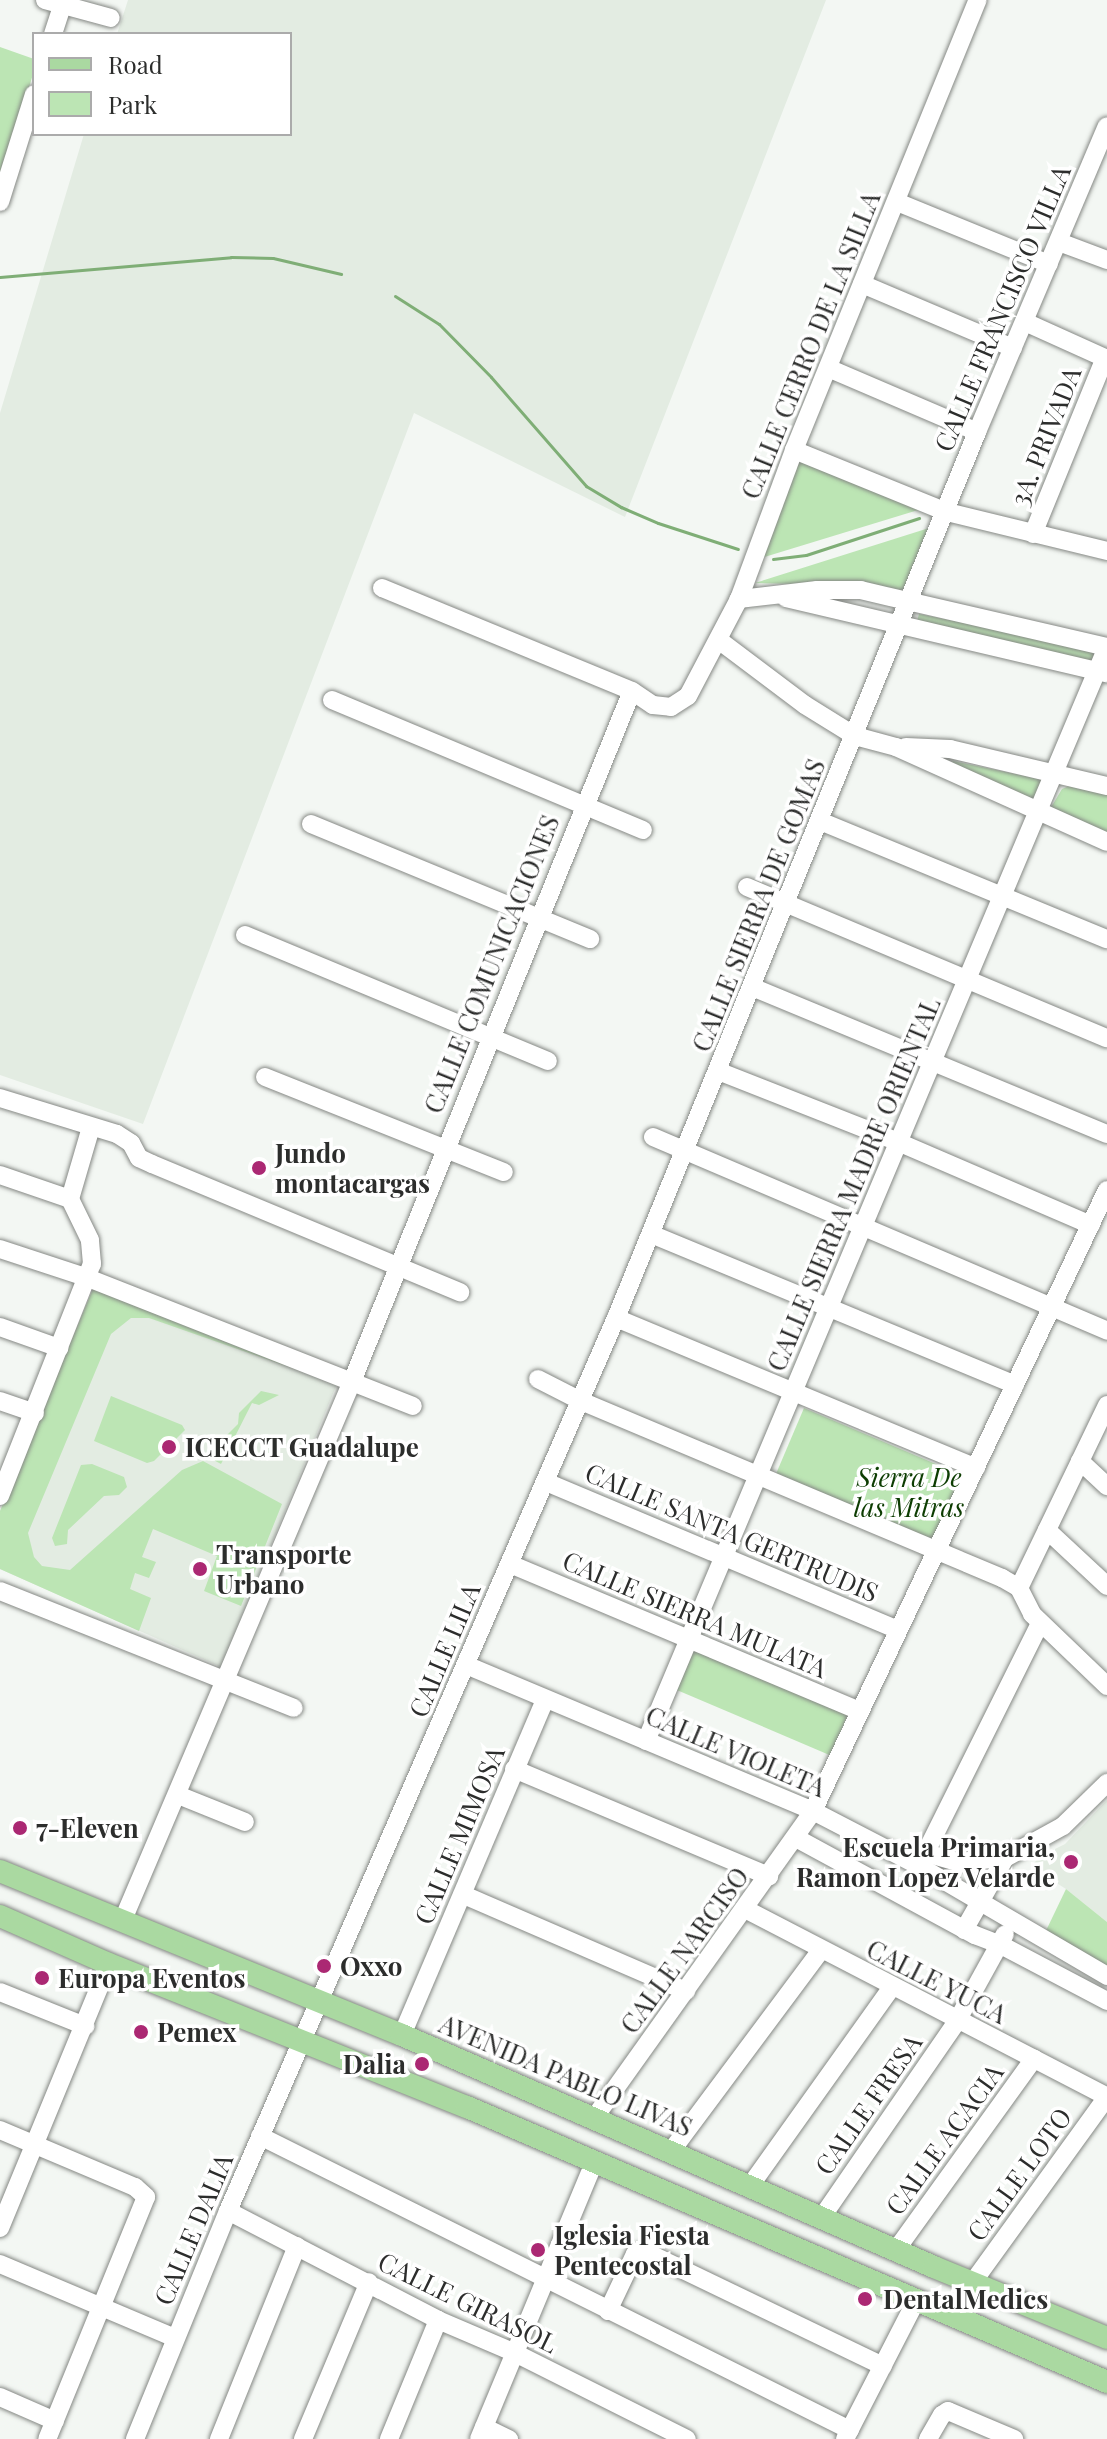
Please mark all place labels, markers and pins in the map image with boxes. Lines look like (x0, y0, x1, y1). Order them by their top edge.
place label: Jundo montacargas (275, 1137, 430, 1198)
marker: Jundo montacargas (250, 1159, 268, 1177)
place label: ICECCT Guadalupe (185, 1431, 419, 1463)
marker: ICECCT Guadalupe (160, 1438, 178, 1456)
place label: Transporte Urbano (216, 1538, 352, 1600)
marker: Transporte Urbano (191, 1560, 209, 1578)
place label: 7-Eleven (36, 1812, 139, 1844)
marker: 7-Eleven (11, 1819, 29, 1837)
place label: Escuela Primaria, Ramon Lopez Velarde (795, 1831, 1055, 1892)
marker: Escuela Primaria, Ramon Lopez Velarde (1062, 1853, 1080, 1871)
place label: Oxxo (340, 1950, 402, 1982)
marker: Oxxo (315, 1957, 333, 1975)
place label: Europa Eventos (58, 1962, 246, 1994)
marker: Europa Eventos (33, 1969, 51, 1987)
place label: Pemex (157, 2016, 236, 2048)
marker: Pemex (132, 2023, 150, 2041)
place label: Dalia (343, 2048, 406, 2080)
marker: Dalia (413, 2055, 431, 2073)
place label: Iglesia Fiesta Pentecostal (554, 2219, 710, 2280)
marker: Iglesia Fiesta Pentecostal (529, 2241, 547, 2259)
place label: DentalMedics (883, 2283, 1048, 2315)
marker: DentalMedics (854, 2288, 876, 2310)

